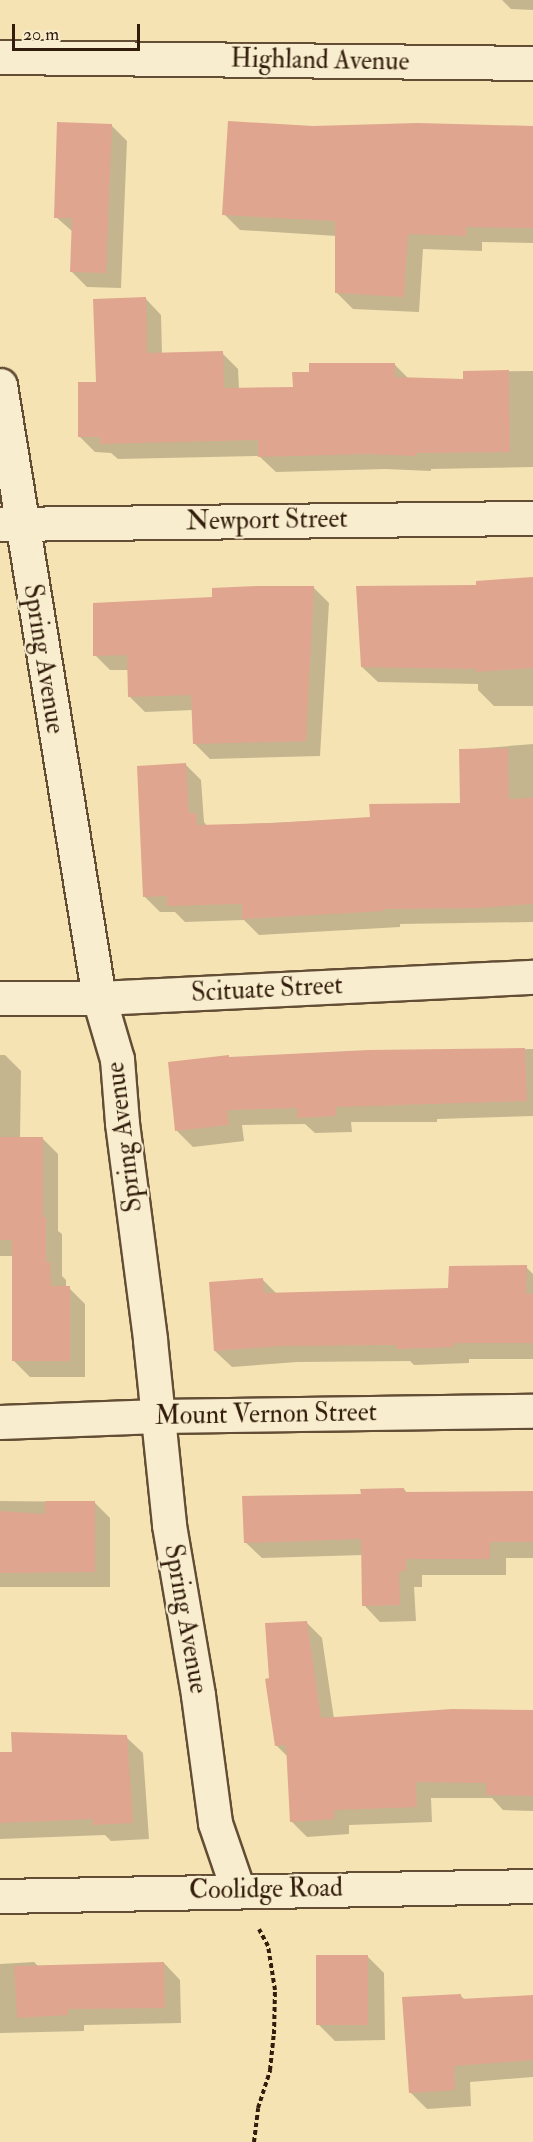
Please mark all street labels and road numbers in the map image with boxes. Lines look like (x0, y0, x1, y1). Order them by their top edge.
street label: Highland Avenue (230, 44, 410, 78)
street label: Newport Street (186, 504, 348, 538)
street label: Spring Avenue (16, 582, 70, 736)
street label: Scituate Street (190, 970, 344, 1010)
street label: Spring Avenue (100, 1060, 150, 1214)
street label: Mount Vernon Street (155, 1397, 377, 1433)
street label: Spring Avenue (157, 1542, 213, 1696)
street label: Coolidge Road (189, 1873, 343, 1907)

